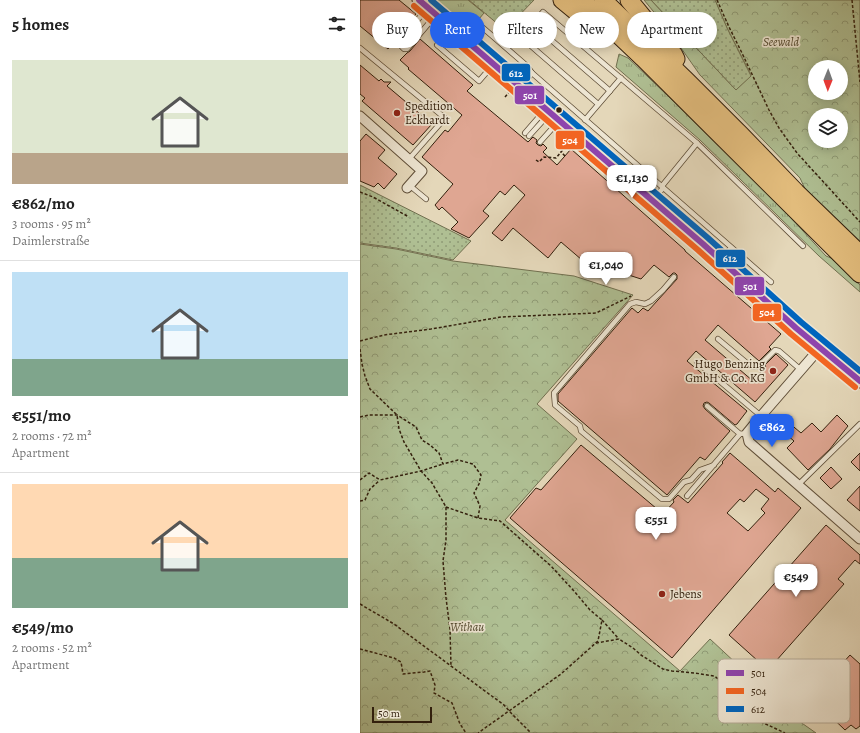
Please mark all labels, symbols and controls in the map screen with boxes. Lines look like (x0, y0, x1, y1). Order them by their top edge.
chip: Buy (372, 12, 422, 48)
chip: Rent (430, 12, 485, 48)
chip: Filters (493, 12, 557, 48)
chip: New (565, 12, 619, 48)
chip: Apartment (627, 12, 717, 48)
text: 5 homes (12, 13, 69, 36)
icon: filters (326, 13, 348, 35)
park label: Seewald (763, 34, 799, 50)
north arrow (808, 60, 848, 100)
map controls (808, 60, 848, 148)
line badge: 612 (501, 63, 531, 82)
text: 612 (509, 66, 524, 81)
line badge: 501 (514, 85, 545, 105)
icon: home (144, 86, 216, 158)
text: 501 (523, 88, 537, 103)
place label: Spedition Eckhardt (405, 98, 453, 128)
unlabelled marker (554, 105, 564, 115)
marker: Spedition Eckhardt (392, 108, 402, 118)
button: layers (808, 108, 848, 148)
line badge: 504 (555, 130, 585, 150)
text: 504 (562, 133, 578, 148)
pin: €1,130 (599, 165, 665, 199)
text: €1,130 (616, 169, 648, 186)
text: €862/mo (12, 192, 75, 215)
text: 3 rooms · 95 m² (12, 215, 91, 232)
text: Daimlerstraße (12, 232, 90, 249)
line badge: 612 (715, 249, 746, 268)
text: 612 (723, 251, 738, 266)
pin: €1,040 (573, 252, 639, 286)
text: €1,040 (589, 256, 623, 273)
line badge: 501 (734, 276, 765, 296)
text: 501 (743, 279, 757, 294)
icon: home (144, 298, 216, 370)
line badge: 504 (752, 303, 782, 322)
text: 504 (759, 305, 775, 320)
place label: Hugo Benzing GmbH & Co. KG (685, 356, 765, 386)
marker: Hugo Benzing GmbH & Co. KG (768, 366, 778, 376)
text: €551/mo (12, 404, 71, 427)
pin: €862 (748, 414, 796, 448)
text: €862 (759, 418, 785, 435)
text: 2 rooms · 72 m² (12, 427, 92, 444)
text: Apartment (12, 444, 70, 461)
pin: €551 (632, 507, 680, 541)
icon: home (144, 510, 216, 582)
text: €551 (644, 511, 668, 528)
pin: €549 (772, 564, 820, 598)
text: €549 (783, 568, 809, 585)
place label: Jebens (670, 586, 702, 602)
marker: Jebens (657, 589, 667, 599)
text: €549/mo (12, 616, 74, 639)
park label: Withau (450, 619, 484, 635)
text: 2 rooms · 52 m² (12, 639, 92, 656)
text: Apartment (12, 656, 70, 673)
legend (718, 659, 850, 723)
text: 501 (751, 666, 766, 681)
text: 504 (751, 684, 767, 699)
text: 612 (751, 702, 765, 717)
scale bar (372, 705, 432, 724)
text: 50 m (378, 706, 400, 721)

